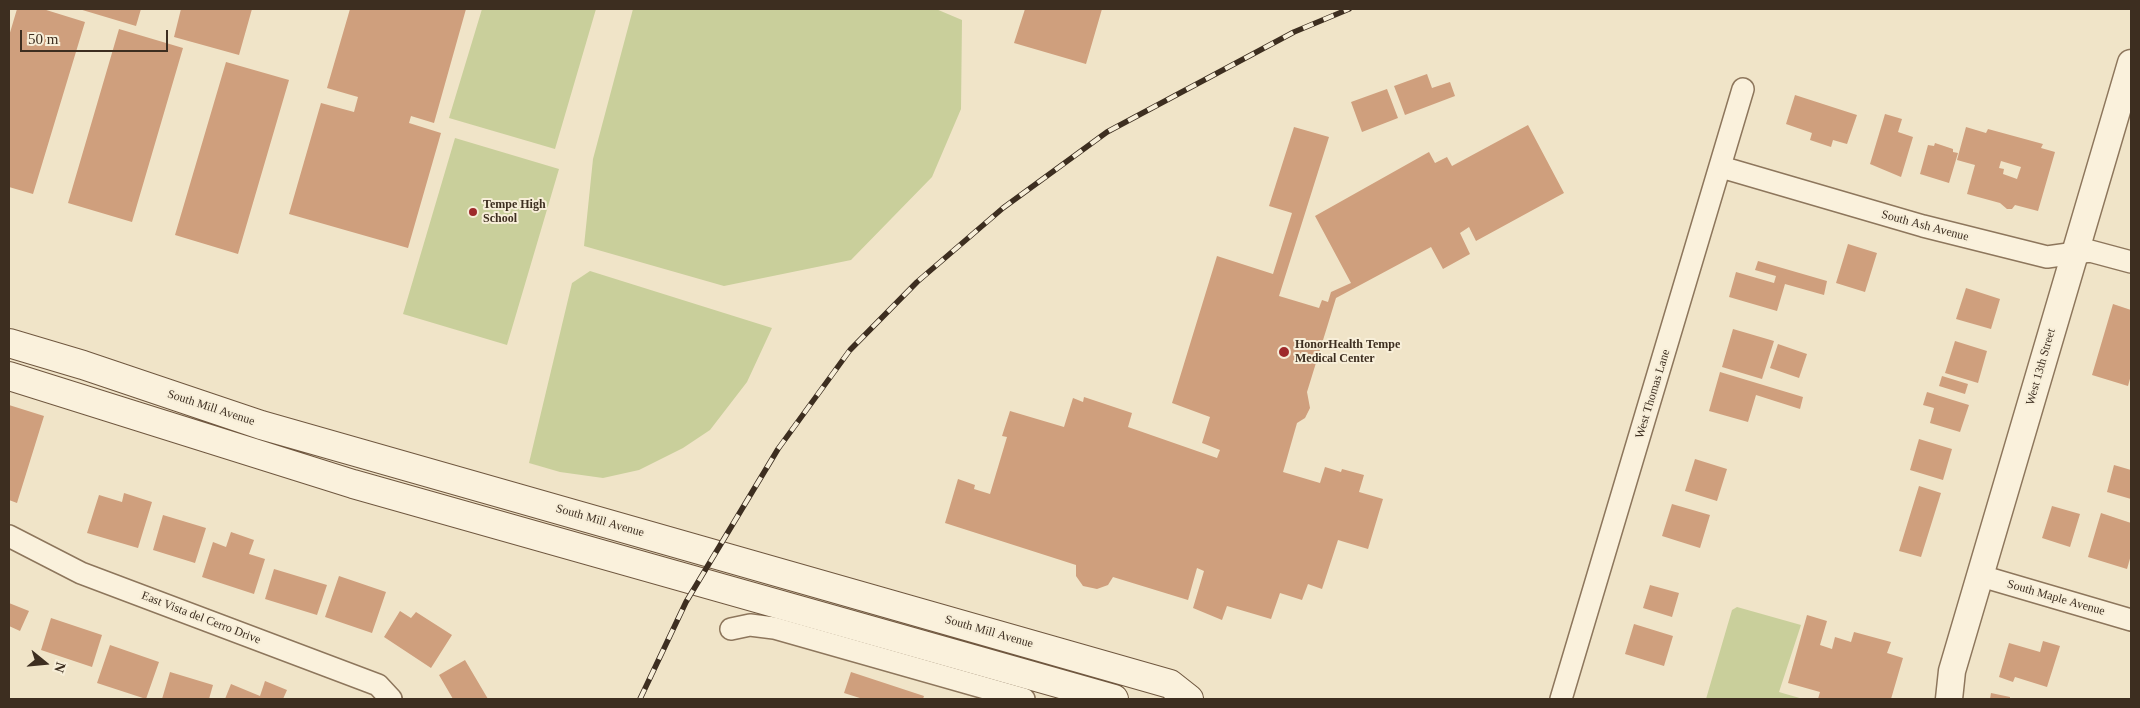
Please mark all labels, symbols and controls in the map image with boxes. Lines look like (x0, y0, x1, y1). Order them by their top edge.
scale bar (22, 20, 170, 52)
text: 50 m (28, 31, 58, 47)
place label: Tempe High School (483, 198, 546, 226)
marker: Tempe High School (467, 206, 479, 218)
street label: South Ash Avenue (1880, 207, 1970, 245)
street label: West 13th Street (2023, 327, 2059, 407)
place label: HonorHealth Tempe Medical Center (1295, 338, 1400, 366)
marker: HonorHealth Tempe Medical Center (1277, 345, 1291, 359)
street label: West Thomas Lane (1633, 348, 1673, 440)
street label: South Mill Avenue (165, 387, 257, 429)
street label: South Mill Avenue (554, 502, 646, 540)
street label: South Maple Avenue (2005, 577, 2107, 619)
street label: East Vista del Cerro Drive (139, 589, 263, 647)
street label: South Mill Avenue (943, 613, 1035, 651)
north arrow (20, 638, 70, 688)
text: N (51, 660, 68, 675)

